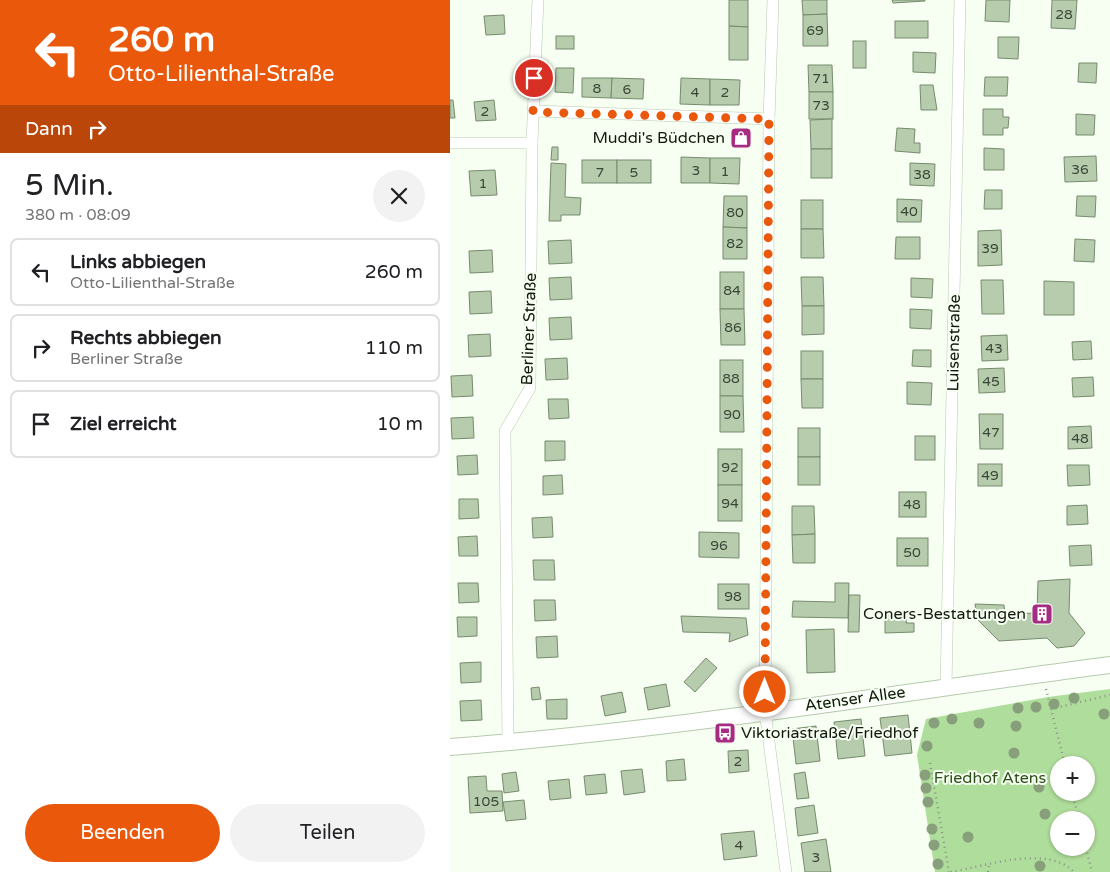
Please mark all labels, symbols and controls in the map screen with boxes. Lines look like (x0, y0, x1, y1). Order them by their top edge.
house number: 28 (1055, 6, 1073, 23)
text: 260 m (108, 19, 215, 61)
icon: left (25, 20, 90, 85)
house number: 69 (806, 22, 824, 39)
pin (513, 57, 555, 99)
text: Otto-Lilienthal-Straße (108, 61, 335, 87)
icon: arrive (520, 64, 548, 92)
house number: 71 (812, 70, 830, 87)
house number: 8 (593, 80, 602, 97)
house number: 6 (623, 81, 632, 98)
house number: 4 (691, 84, 700, 101)
house number: 2 (721, 84, 729, 101)
house number: 73 (812, 97, 830, 114)
house number: 2 (481, 103, 489, 120)
icon: right (83, 115, 111, 143)
text: Dann (25, 118, 73, 140)
shop icon: Muddi's Büdchen (729, 126, 753, 150)
place label: Muddi's Büdchen (593, 128, 725, 148)
house number: 36 (1071, 161, 1089, 178)
house number: 3 (692, 162, 700, 179)
house number: 1 (721, 163, 729, 180)
house number: 7 (596, 164, 604, 181)
house number: 5 (630, 164, 638, 181)
house number: 38 (913, 166, 931, 183)
text: 5 Min. (25, 167, 114, 204)
button: close (373, 170, 425, 222)
house number: 1 (479, 175, 487, 192)
house number: 40 (900, 203, 918, 220)
house number: 80 (726, 204, 744, 221)
text: 380 m · 08:09 (25, 205, 131, 225)
house number: 82 (726, 235, 744, 252)
house number: 39 (981, 240, 999, 257)
text: Links abbiegen (70, 251, 206, 273)
icon: left (27, 258, 55, 286)
text: 260 m (365, 261, 423, 283)
street label: Berliner Straße (517, 272, 541, 386)
text: Otto-Lilienthal-Straße (70, 273, 235, 293)
house number: 84 (723, 282, 741, 299)
street label: Luisenstraße (943, 294, 965, 392)
house number: 86 (724, 319, 742, 336)
text: Rechts abbiegen (70, 327, 222, 349)
icon: right (27, 334, 55, 362)
text: 110 m (365, 337, 423, 359)
house number: 43 (985, 340, 1003, 357)
text: Berliner Straße (70, 349, 183, 369)
house number: 88 (722, 370, 740, 387)
house number: 45 (982, 373, 1000, 390)
house number: 90 (723, 406, 741, 423)
icon: arrive (27, 410, 55, 438)
text: Ziel erreicht (70, 413, 177, 435)
text: 10 m (377, 413, 423, 435)
house number: 47 (982, 424, 1000, 441)
house number: 48 (1071, 430, 1089, 447)
house number: 92 (721, 459, 739, 476)
house number: 49 (981, 467, 999, 484)
house number: 94 (721, 495, 739, 512)
house number: 48 (903, 496, 921, 513)
house number: 96 (710, 537, 728, 554)
house number: 50 (903, 544, 921, 561)
house number: 98 (724, 588, 742, 605)
building icon: Coners-Bestattungen (1030, 602, 1054, 626)
place label: Coners-Bestattungen (863, 604, 1026, 624)
position arrow (738, 665, 790, 717)
street label: Atenser Allee (803, 682, 907, 716)
bus stop icon: Viktoriastraße/Friedhof (713, 721, 737, 745)
place label: Viktoriastraße/Friedhof (741, 723, 919, 743)
house number: 2 (734, 753, 742, 770)
map controls (1050, 756, 1095, 856)
button: + (1050, 756, 1095, 801)
park label: Friedhof Atens (934, 768, 1046, 788)
house number: 105 (473, 793, 499, 810)
button: Beenden (25, 804, 220, 862)
button: Teilen (230, 804, 425, 862)
button: − (1050, 811, 1095, 856)
house number: 4 (735, 837, 744, 854)
house number: 3 (812, 849, 820, 866)

